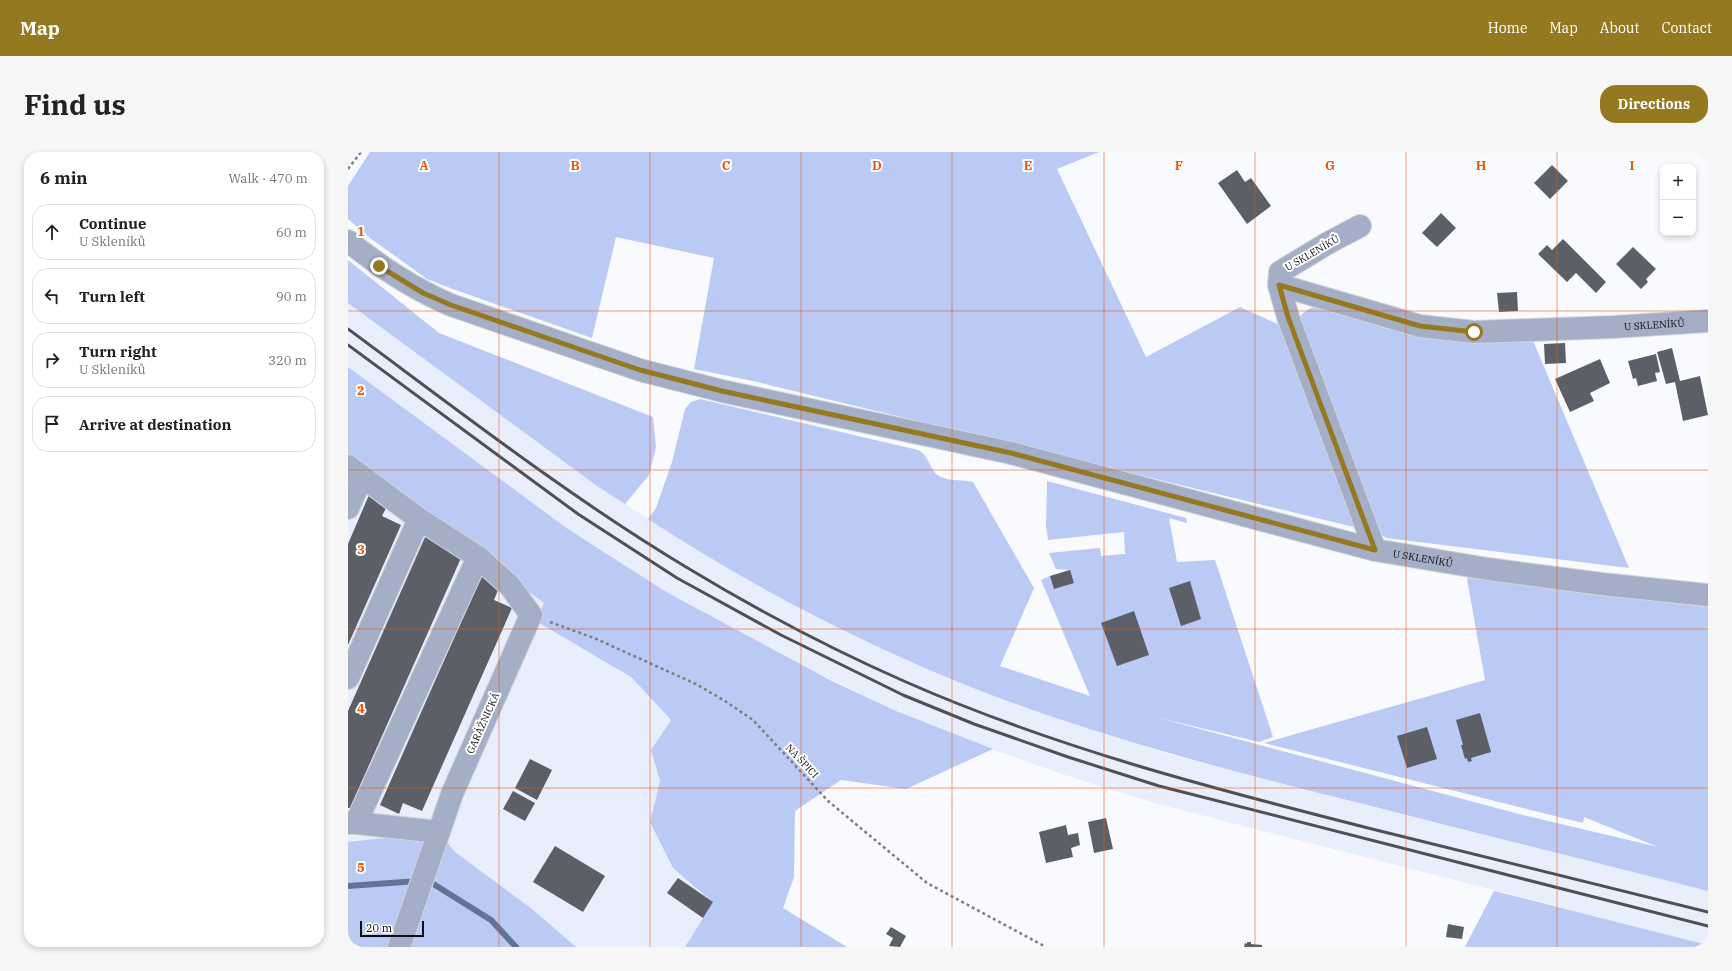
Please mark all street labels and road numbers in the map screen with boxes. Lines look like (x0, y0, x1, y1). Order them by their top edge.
street label: U SKLENÍKŮ (1282, 232, 1342, 274)
street label: U SKLENÍKŮ (1624, 316, 1685, 333)
street label: U SKLENÍKŮ (1392, 547, 1454, 570)
street label: GARÁŽNICKÁ (464, 690, 502, 756)
street label: NA ŠPICI (783, 741, 821, 781)

